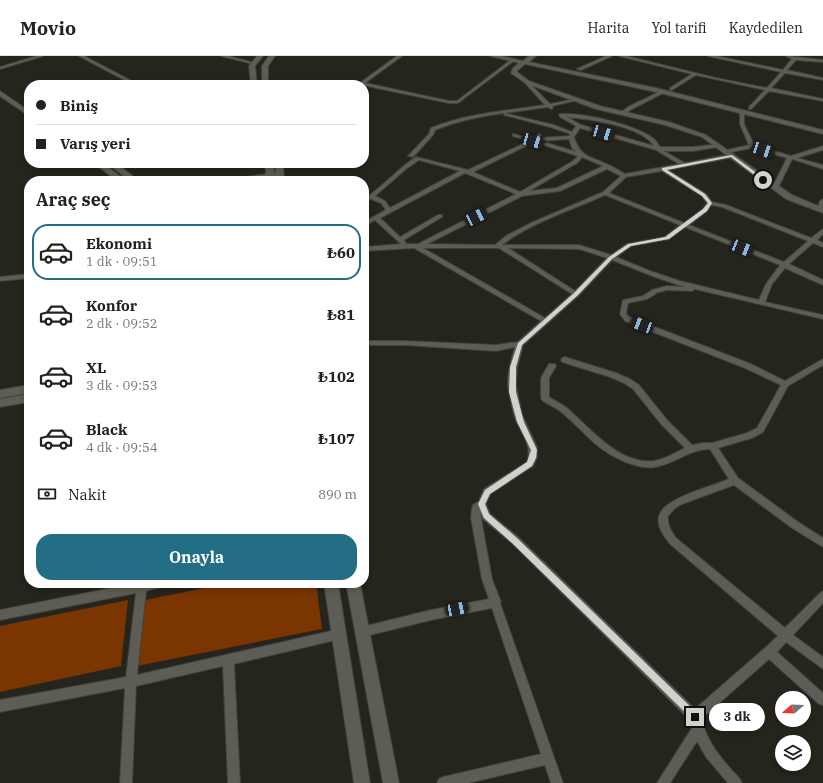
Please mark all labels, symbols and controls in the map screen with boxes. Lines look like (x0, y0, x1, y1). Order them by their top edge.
text: Movio (20, 16, 76, 40)
text: Harita (588, 19, 629, 37)
text: Yol tarifi (651, 19, 707, 37)
text: Kaydedilen (729, 19, 803, 37)
text: Biniş (60, 96, 98, 115)
car (590, 124, 616, 142)
car (520, 132, 546, 150)
text: Varış yeri (60, 134, 131, 153)
car (750, 140, 776, 160)
route start (754, 171, 772, 189)
text: Araç seç (36, 188, 111, 211)
car (463, 206, 489, 228)
icon: car (38, 234, 74, 270)
text: Ekonomi (86, 234, 152, 253)
car (729, 238, 755, 258)
text: ₺60 (327, 243, 355, 262)
text: 1 dk · 09:51 (86, 253, 158, 270)
icon: car (38, 296, 74, 332)
text: Konfor (86, 296, 137, 315)
text: ₺81 (327, 305, 355, 324)
text: 2 dk · 09:52 (86, 315, 158, 332)
car (629, 315, 655, 335)
icon: car (38, 358, 74, 394)
text: XL (86, 358, 106, 377)
text: ₺102 (318, 367, 355, 386)
text: 3 dk · 09:53 (86, 377, 158, 394)
icon: car (38, 420, 74, 456)
text: Black (86, 420, 127, 439)
text: ₺107 (318, 429, 355, 448)
text: 4 dk · 09:54 (86, 439, 158, 456)
icon: cash (36, 483, 58, 505)
text: Nakit (68, 485, 107, 504)
text: 890 m (318, 486, 357, 503)
button: Onayla (36, 534, 357, 580)
car (444, 601, 470, 617)
north arrow (775, 691, 811, 727)
map controls (775, 691, 811, 771)
callout: 3 dk (709, 703, 765, 731)
route end (686, 708, 704, 726)
text: 3 dk (723, 708, 751, 725)
button: layers (775, 735, 811, 771)

